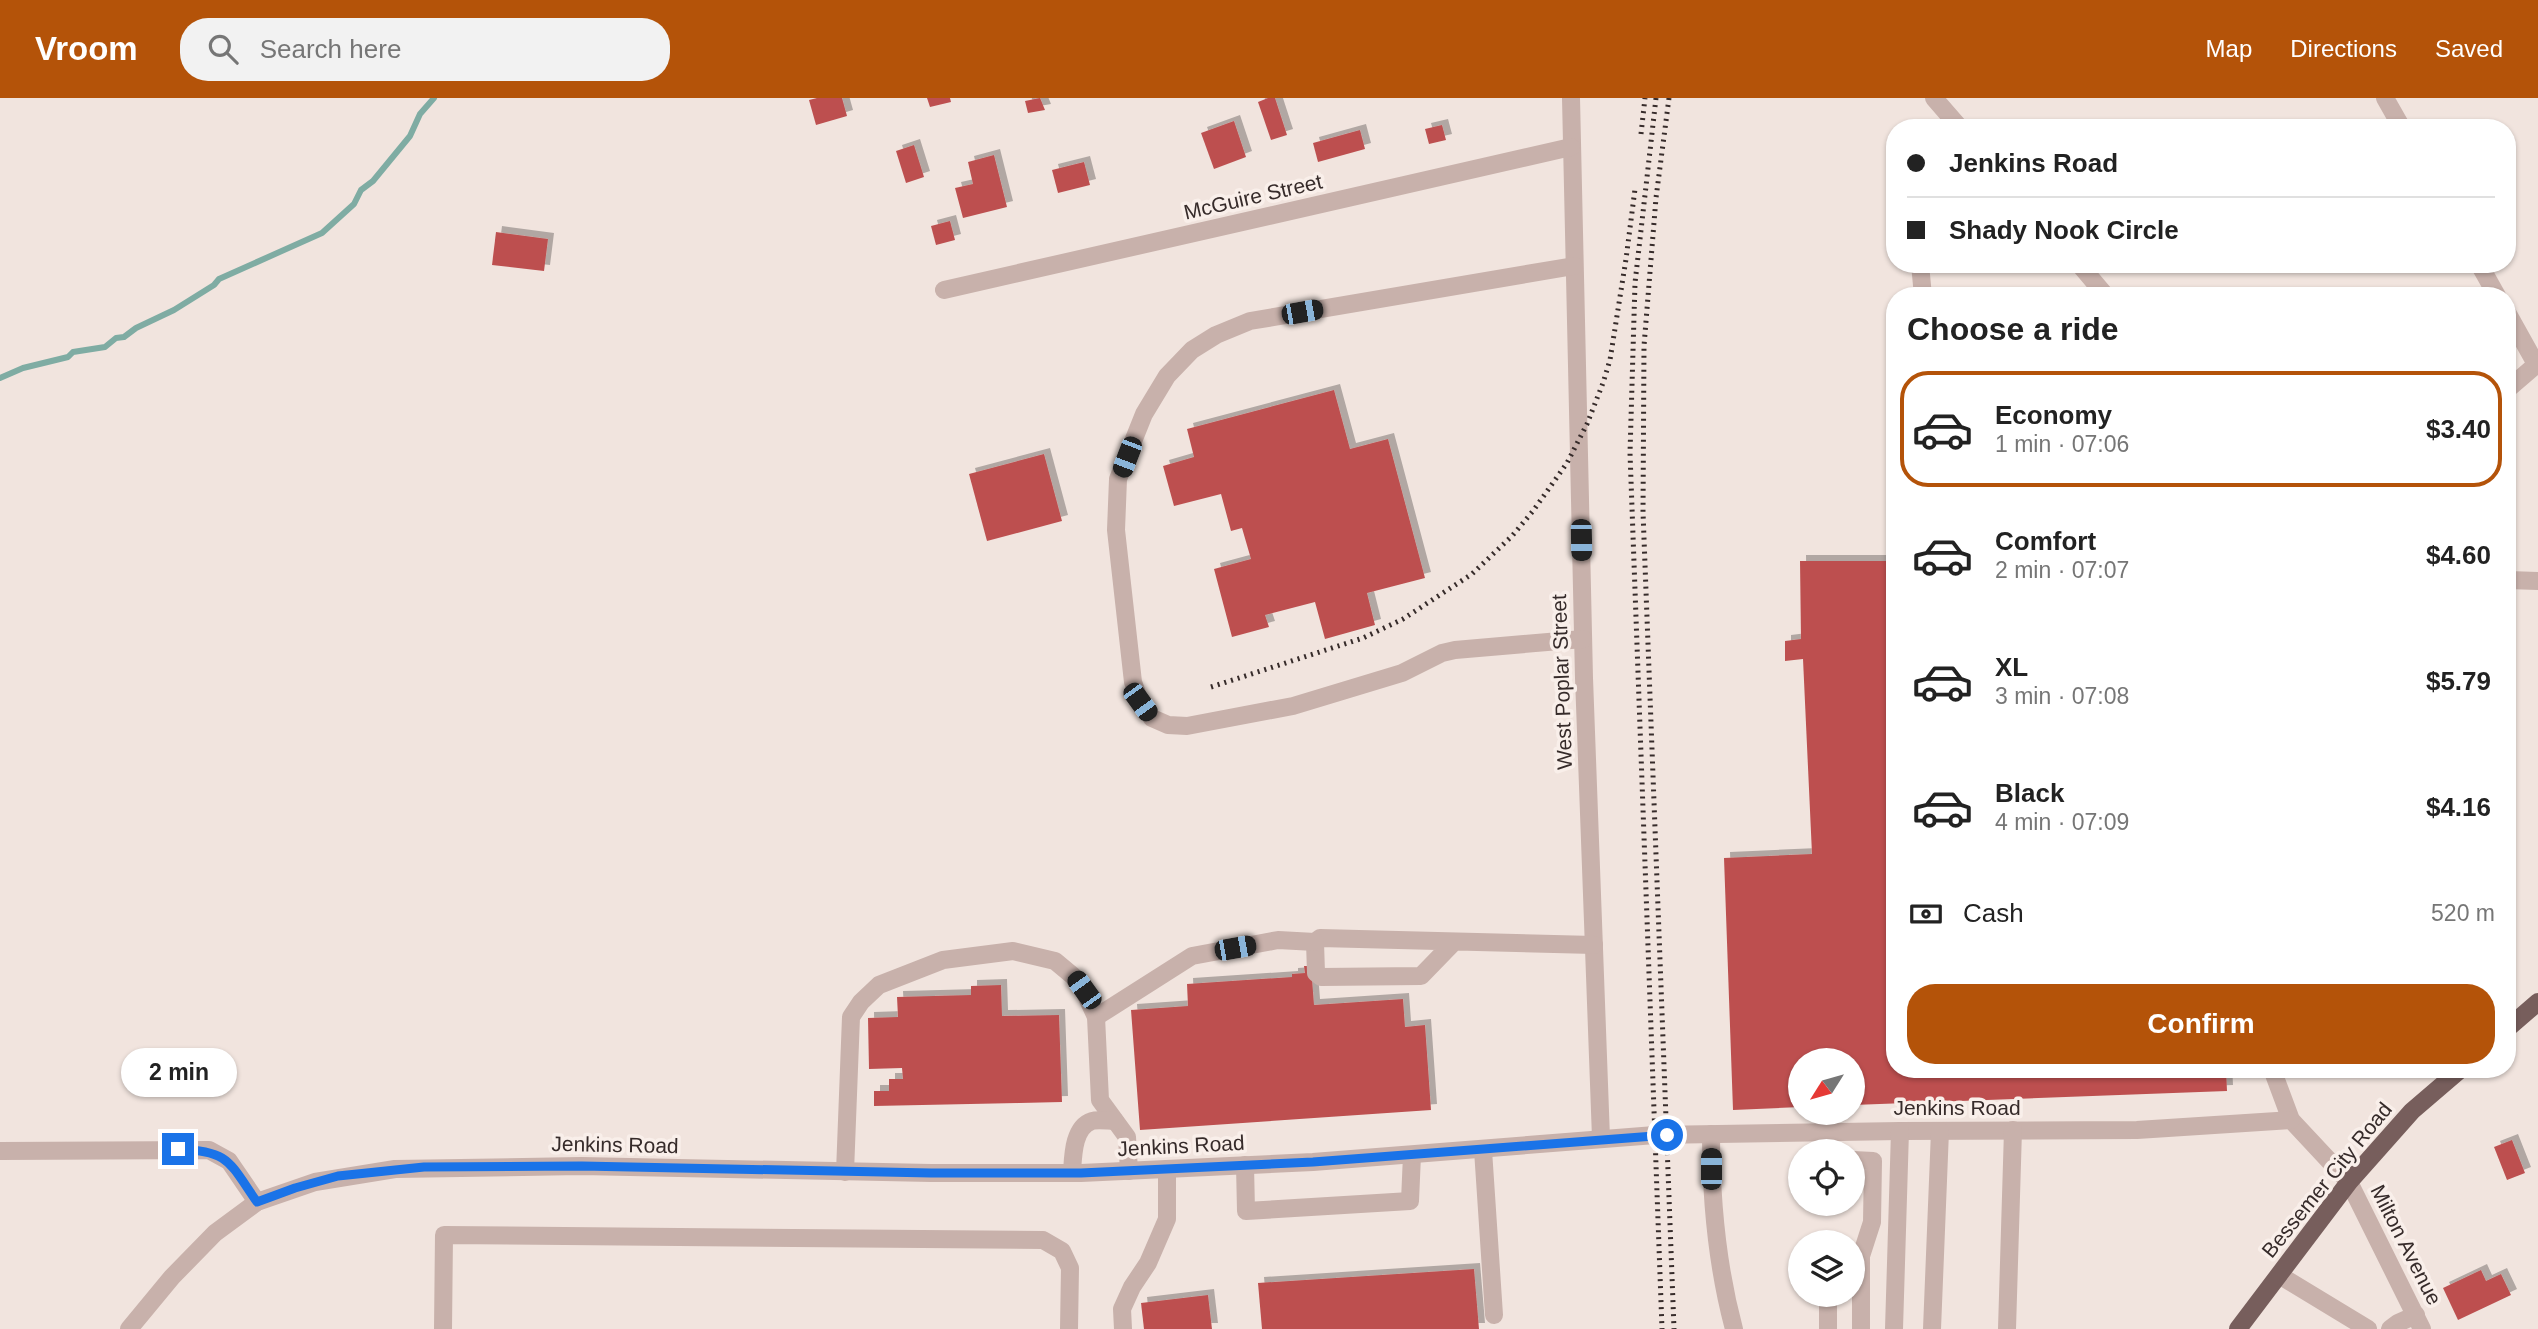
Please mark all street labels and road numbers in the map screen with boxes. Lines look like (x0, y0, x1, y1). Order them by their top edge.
street label: McGuire Street (1182, 169, 1324, 224)
street label: West Poplar Street (1547, 594, 1576, 770)
street label: Jenkins Road (1893, 1096, 2021, 1119)
street label: Bessemer City Road (2257, 1098, 2396, 1262)
street label: Jenkins Road (1117, 1131, 1245, 1160)
street label: Jenkins Road (551, 1132, 679, 1157)
street label: Milton Avenue (2366, 1181, 2447, 1309)

